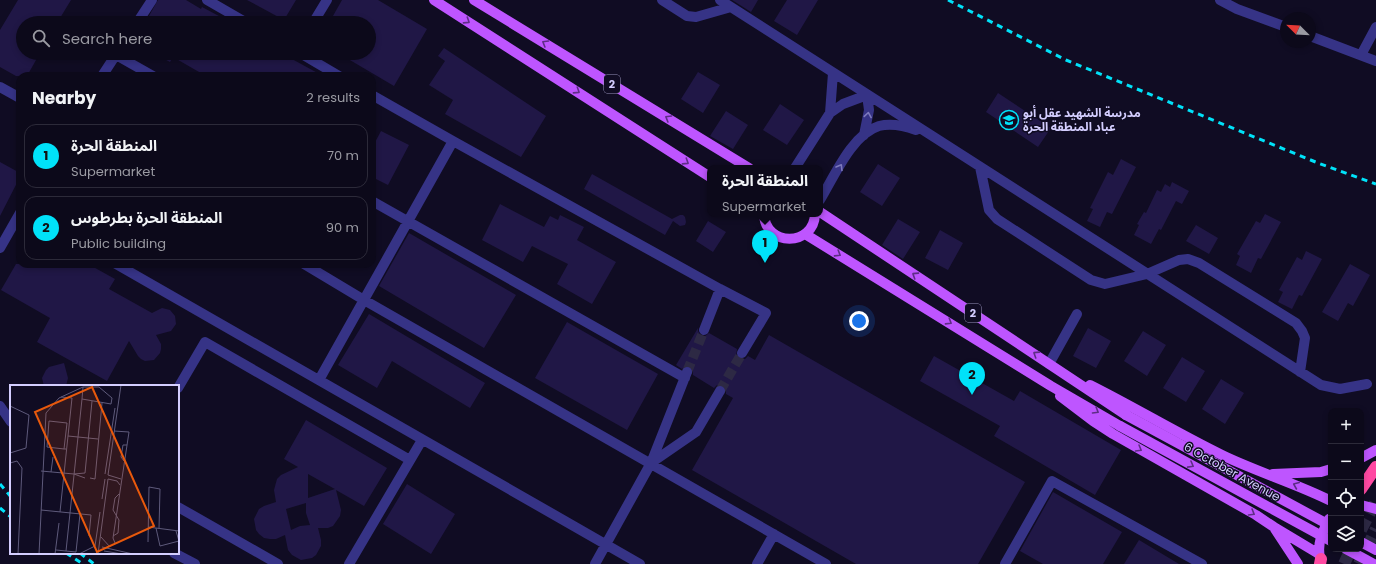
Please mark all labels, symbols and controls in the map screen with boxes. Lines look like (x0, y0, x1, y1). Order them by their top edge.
north arrow (1280, 12, 1316, 48)
search box (16, 16, 376, 60)
one-way arrow (463, 16, 470, 24)
icon: search (30, 27, 52, 49)
text: Search here (62, 28, 152, 49)
one-way arrow (542, 41, 549, 48)
road number: 2 (604, 75, 620, 93)
text: Nearby (32, 86, 96, 110)
one-way arrow (572, 87, 579, 94)
text: 2 results (306, 88, 360, 107)
place label: مدرسة الشهيد عقل أبو عباد المنطقة الحرة (1023, 104, 1141, 135)
school or university icon: مدرسة الشهيد عقل أبو عباد المنطقة الحرة (998, 109, 1020, 131)
one-way arrow (863, 112, 872, 118)
one-way arrow (665, 116, 672, 123)
text: المنطقة الحرة (71, 135, 157, 156)
text: 1 (44, 146, 48, 165)
text: 70 m (327, 146, 359, 165)
one-way arrow (682, 157, 689, 165)
text: Supermarket (71, 162, 155, 181)
one-way arrow (835, 164, 843, 171)
popup (707, 165, 823, 217)
text: المنطقة الحرة (722, 170, 808, 191)
text: Supermarket (722, 197, 806, 216)
text: المنطقة الحرة بطرطوس (71, 207, 222, 228)
text: 2 (42, 218, 50, 237)
text: 90 m (326, 218, 359, 237)
pin: 1 (752, 230, 778, 263)
text: Public building (71, 234, 166, 253)
one-way arrow (834, 250, 841, 257)
one-way arrow (913, 273, 920, 280)
road number: 2 (965, 304, 981, 322)
your location (849, 311, 869, 331)
one-way arrow (945, 318, 952, 325)
one-way arrow (1033, 352, 1040, 359)
pin: 2 (959, 362, 985, 395)
inset map (10, 385, 179, 554)
one-way arrow (1092, 407, 1099, 414)
map controls (1328, 408, 1364, 552)
button: + (1328, 408, 1364, 444)
street label: 6 October Avenue (1181, 438, 1284, 505)
button: − (1328, 444, 1364, 480)
one-way arrow (1135, 445, 1142, 452)
one-way arrow (1187, 460, 1194, 467)
button: locate (1328, 480, 1364, 516)
one-way arrow (1292, 482, 1300, 490)
one-way arrow (1248, 508, 1255, 515)
button: layers (1328, 516, 1364, 552)

